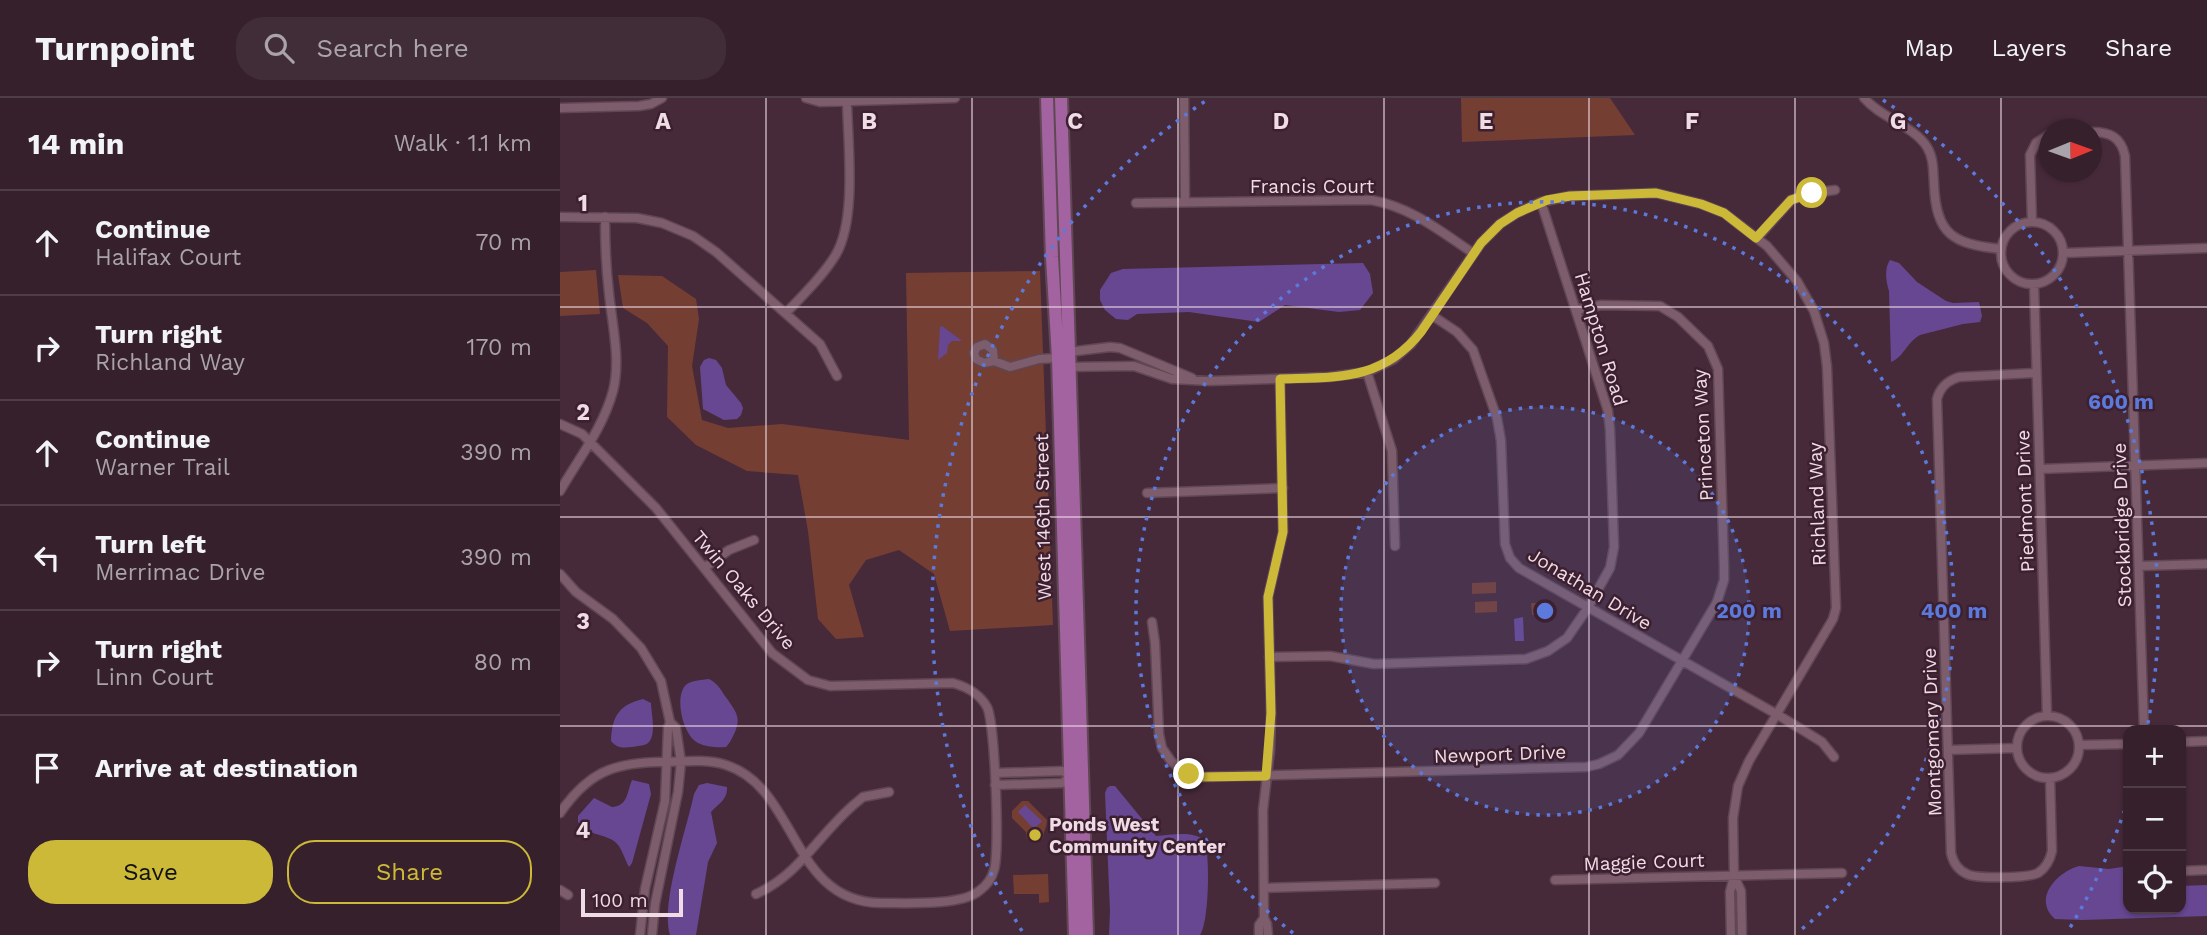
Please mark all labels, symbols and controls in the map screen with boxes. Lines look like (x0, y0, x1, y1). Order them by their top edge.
search box (236, 17, 726, 80)
text: Turnpoint (35, 29, 194, 68)
icon: search (260, 29, 298, 67)
text: Search here (316, 33, 469, 63)
text: Map (1905, 34, 1953, 62)
text: Layers (1991, 34, 2067, 62)
text: Share (2105, 34, 2172, 62)
text: A (655, 108, 671, 135)
text: B (861, 108, 877, 135)
text: C (1067, 108, 1083, 135)
text: D (1273, 108, 1289, 135)
text: E (1479, 108, 1493, 135)
text: F (1685, 108, 1699, 135)
text: G (1890, 108, 1906, 135)
north arrow (2039, 119, 2102, 182)
text: 14 min (28, 126, 124, 161)
text: Walk · 1.1 km (394, 130, 532, 157)
street label: Francis Court (1250, 175, 1374, 198)
route start (1796, 177, 1827, 208)
text: 1 (578, 190, 588, 217)
text: Continue (95, 214, 211, 244)
icon: ahead (28, 224, 66, 262)
text: 70 m (475, 229, 532, 256)
text: Halifax Court (95, 244, 241, 271)
street label: Hampton Road (1570, 269, 1632, 409)
text: Turn right (95, 319, 222, 349)
icon: right (28, 329, 66, 367)
text: 170 m (467, 334, 532, 361)
text: Richland Way (95, 349, 245, 376)
street label: Princeton Way (1688, 368, 1718, 502)
text: 600 m (2088, 389, 2154, 414)
text: 2 (576, 399, 590, 426)
text: Continue (95, 424, 211, 454)
street label: Piedmont Drive (2011, 429, 2039, 573)
street label: West 146th Street (1030, 433, 1056, 601)
icon: ahead (28, 434, 66, 472)
text: 390 m (460, 439, 532, 466)
street label: Richland Way (1803, 442, 1831, 566)
street label: Stockbridge Drive (2108, 442, 2136, 608)
text: Warner Trail (95, 454, 230, 481)
street label: Twin Oaks Drive (687, 526, 801, 654)
text: Turn left (95, 529, 206, 559)
icon: left (28, 539, 66, 577)
street label: Jonathan Drive (1524, 543, 1656, 635)
text: 390 m (460, 544, 532, 571)
text: Merrimac Drive (95, 559, 265, 586)
text: 200 m (1716, 598, 1782, 623)
text: 400 m (1921, 598, 1987, 623)
centre of rings (1533, 599, 1557, 623)
text: 3 (576, 608, 590, 635)
text: Turn right (95, 634, 222, 664)
icon: right (28, 644, 66, 682)
street label: Montgomery Drive (1918, 647, 1946, 817)
text: 80 m (474, 649, 532, 676)
text: Linn Court (95, 664, 213, 691)
map controls (2123, 725, 2186, 914)
button: + (2123, 725, 2186, 788)
street label: Newport Drive (1433, 740, 1567, 768)
icon: arrive (28, 749, 66, 787)
text: Arrive at destination (95, 753, 358, 783)
route end (1173, 758, 1204, 789)
button: − (2123, 788, 2186, 851)
place label: Ponds West Community Center (1049, 813, 1226, 858)
text: 4 (576, 817, 591, 844)
marker: Ponds West Community Center (1027, 827, 1043, 843)
button: Save (28, 840, 273, 904)
button: Share (287, 840, 532, 904)
street label: Maggie Court (1583, 848, 1705, 876)
button: locate (2123, 851, 2186, 914)
scale bar (581, 886, 682, 918)
text: 100 m (592, 889, 648, 912)

